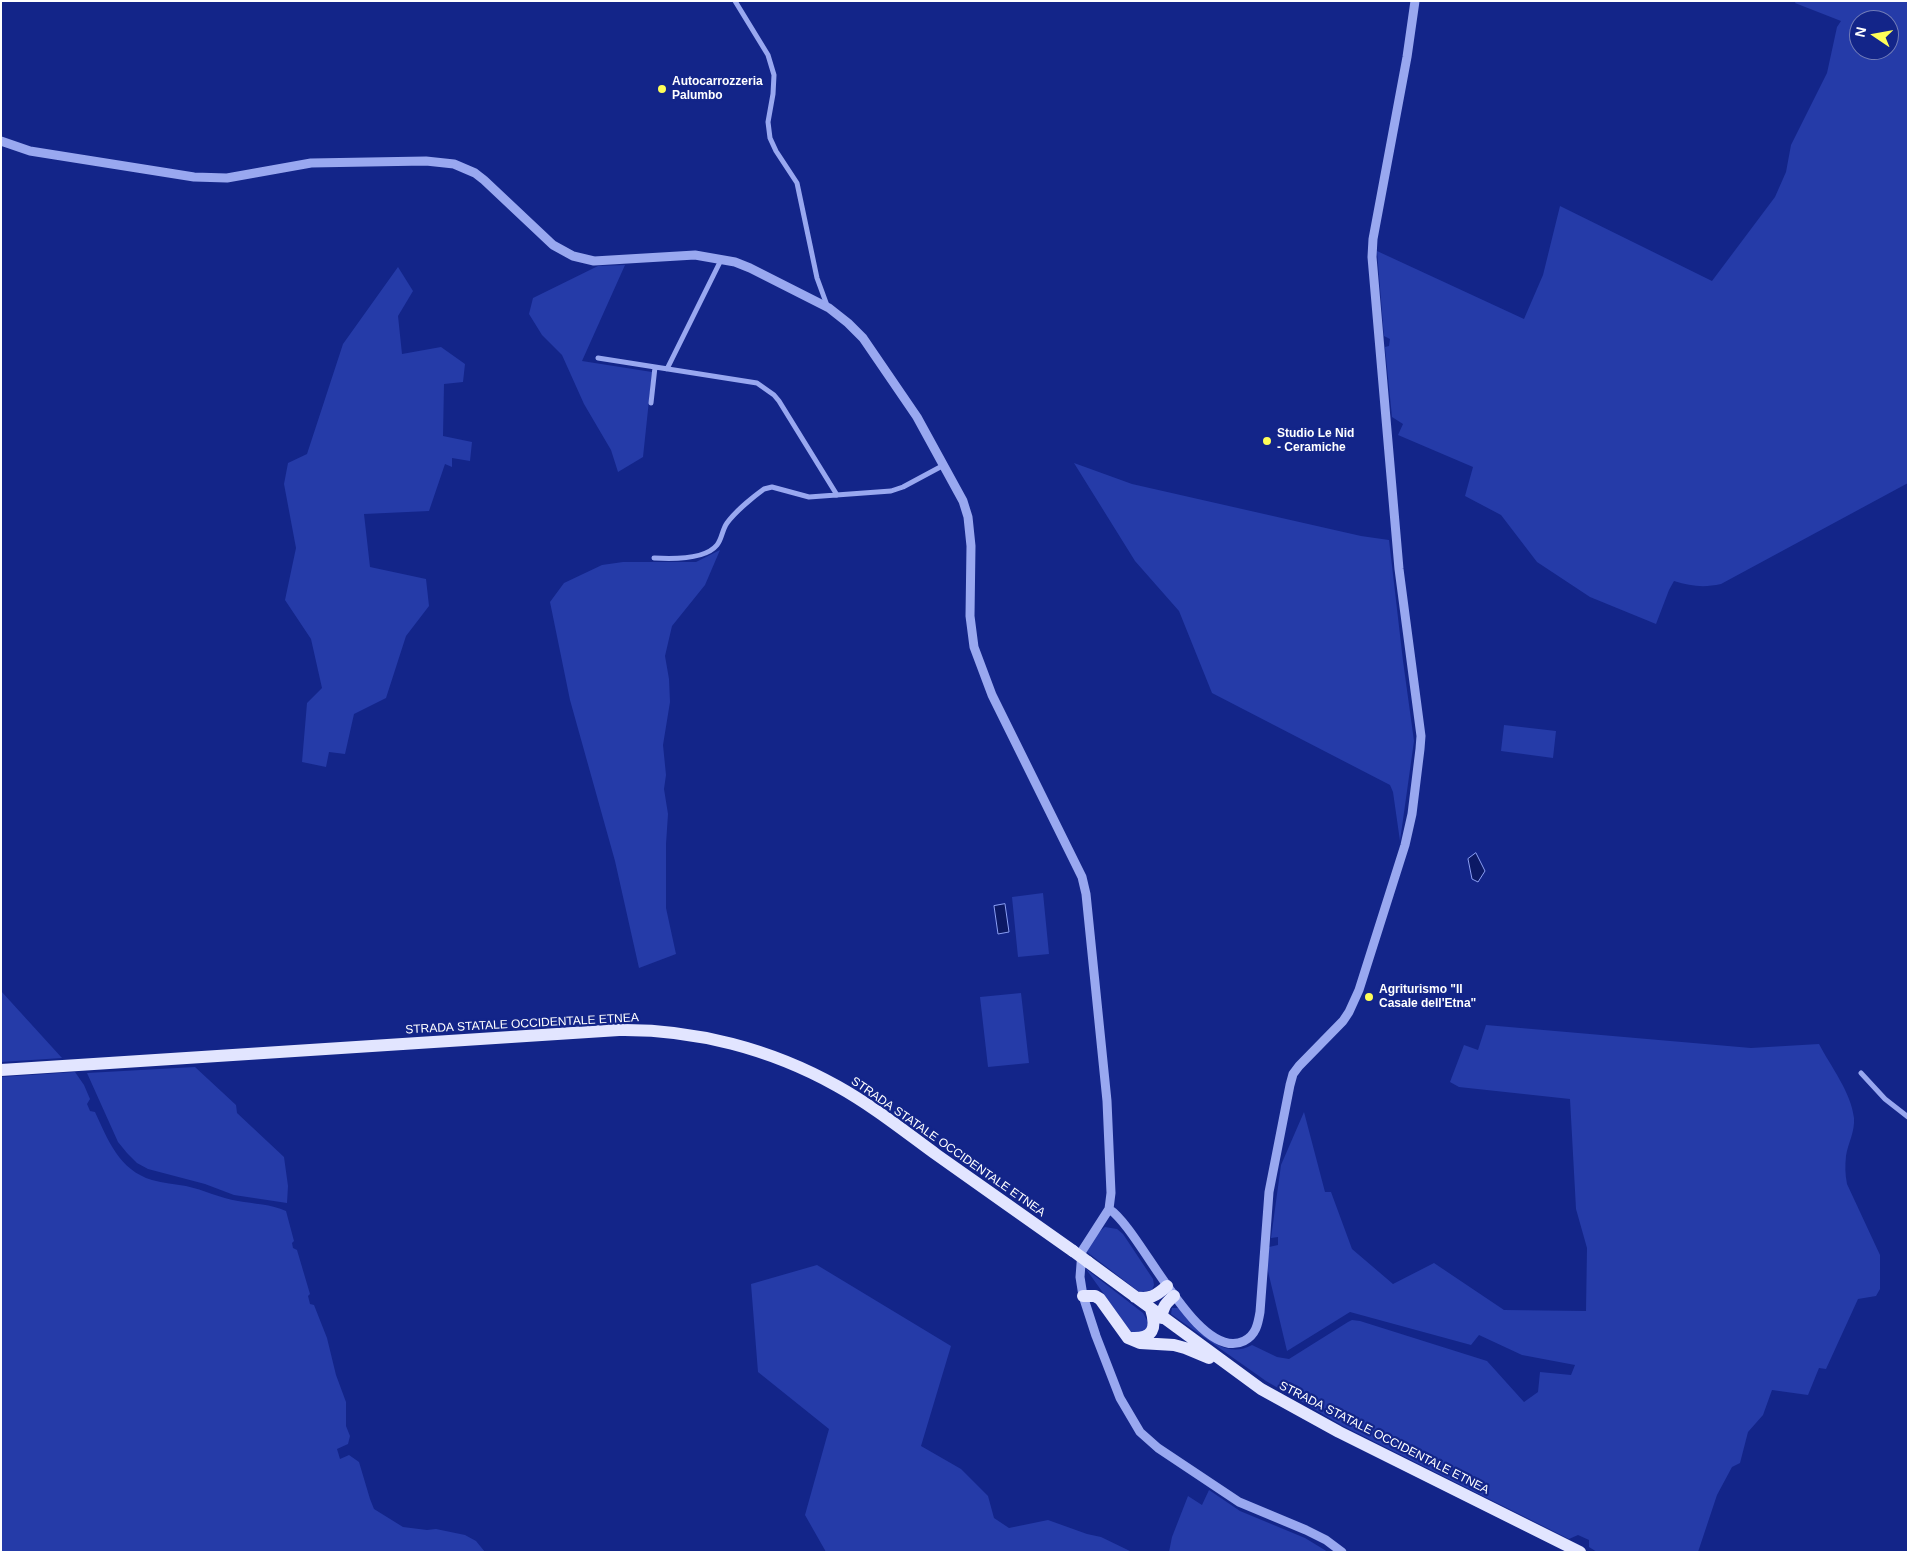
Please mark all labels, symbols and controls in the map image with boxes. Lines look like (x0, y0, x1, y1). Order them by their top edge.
north arrow (1849, 10, 1899, 60)
text: N (1851, 25, 1869, 39)
place label: Autocarrozzeria Palumbo (672, 75, 763, 103)
marker: Autocarrozzeria Palumbo (656, 83, 668, 95)
place label: Studio Le Nid - Ceramiche (1277, 427, 1354, 455)
marker: Studio Le Nid - Ceramiche (1261, 435, 1273, 447)
place label: Agriturismo "Il Casale dell'Etna" (1379, 983, 1476, 1011)
marker: Agriturismo "Il Casale dell'Etna" (1363, 991, 1375, 1003)
street label: STRADA STATALE OCCIDENTALE ETNEA (405, 1011, 639, 1037)
street label: STRADA STATALE OCCIDENTALE ETNEA (848, 1074, 1048, 1220)
street label: STRADA STATALE OCCIDENTALE ETNEA (1277, 1379, 1491, 1497)

